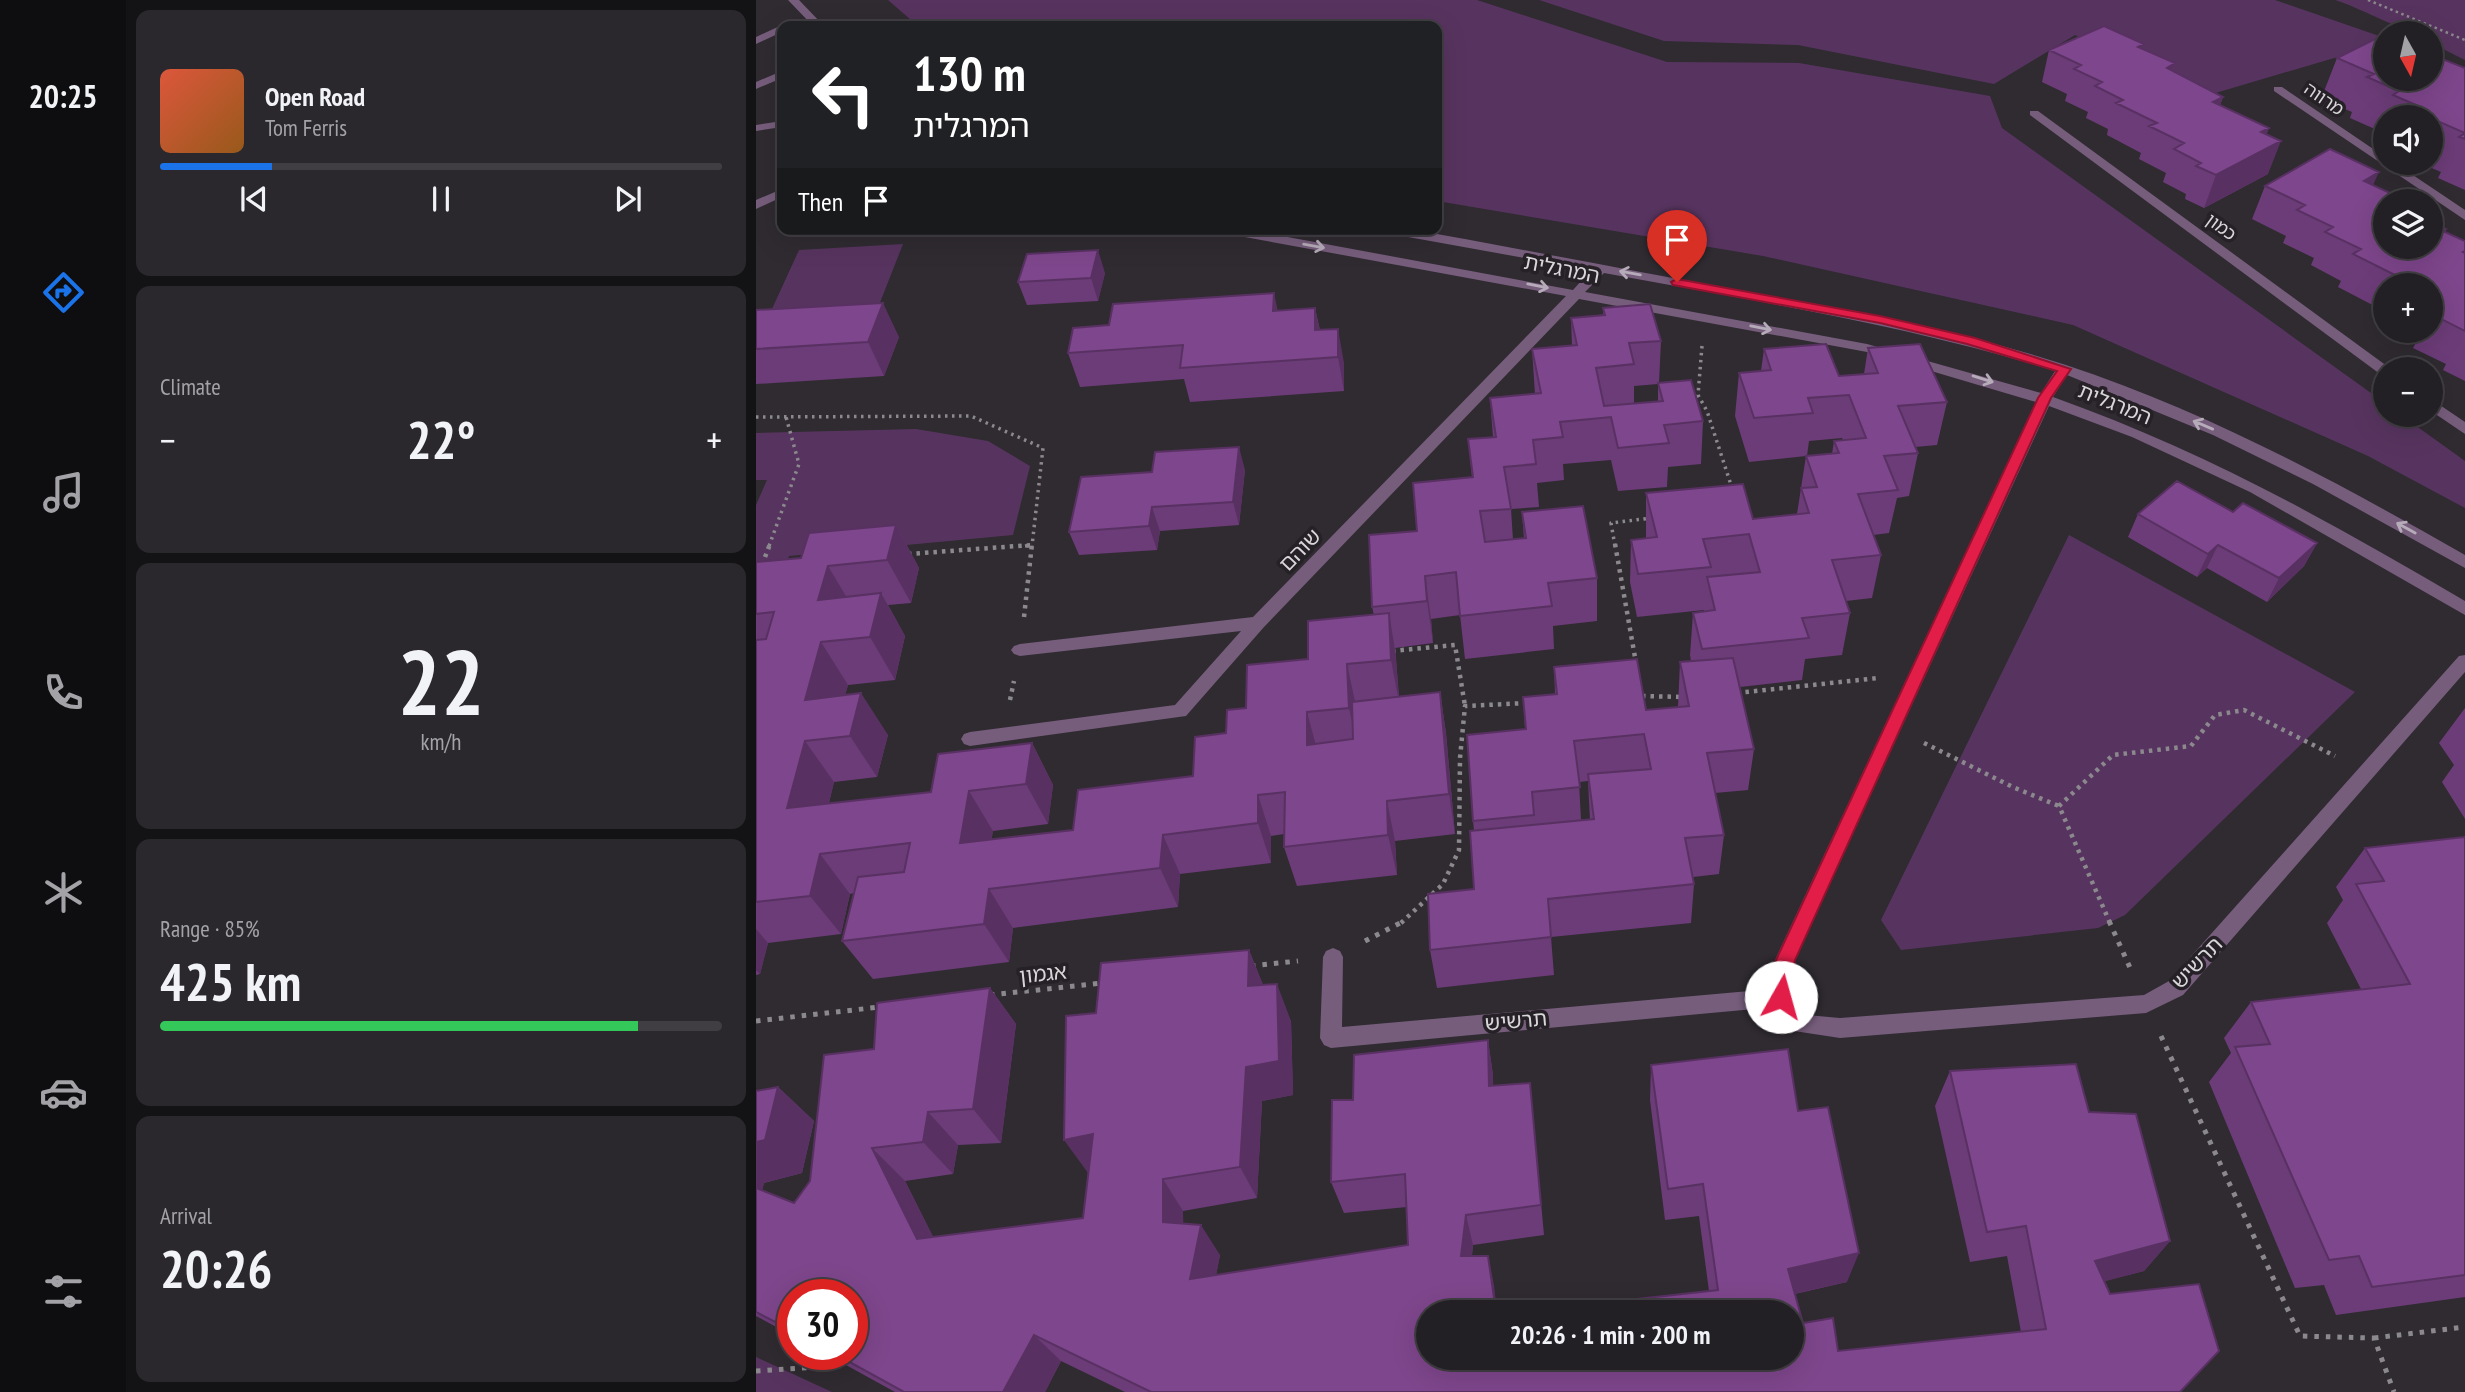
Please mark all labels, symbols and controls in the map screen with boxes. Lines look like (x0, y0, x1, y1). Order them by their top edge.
north arrow (2373, 21, 2443, 91)
map controls (2373, 21, 2443, 427)
text: 130 m (913, 41, 1026, 105)
icon: left (798, 49, 889, 140)
text: 20:25 (28, 75, 98, 117)
street label: מרווה (2300, 77, 2349, 120)
text: Open Road (265, 80, 365, 113)
text: המרגלית (913, 104, 1030, 146)
button: sound (2373, 105, 2443, 175)
text: Tom Ferris (265, 113, 347, 142)
icon: previous (235, 180, 273, 218)
icon: pause (422, 180, 460, 218)
icon: next (609, 180, 647, 218)
icon: arrive (857, 182, 895, 220)
text: Then (798, 185, 843, 218)
button: layers (2373, 189, 2443, 259)
street label: כמון (2202, 208, 2241, 245)
pin (1647, 210, 1707, 282)
icon: arrive (1658, 221, 1696, 259)
one-way arrow (1302, 239, 1325, 253)
street label: המרגלית (1522, 248, 1602, 289)
one-way arrow (1619, 266, 1642, 280)
icon: directions (39, 268, 88, 317)
button: + (2373, 273, 2443, 343)
one-way arrow (1526, 280, 1549, 293)
one-way arrow (1749, 322, 1772, 336)
button: − (2373, 357, 2443, 427)
text: Climate (160, 372, 221, 401)
one-way arrow (1972, 373, 1994, 386)
street label: המרגלית (2075, 377, 2156, 430)
text: 22° (407, 406, 475, 473)
text: − (160, 415, 176, 464)
text: + (706, 415, 722, 464)
one-way arrow (2193, 418, 2214, 431)
icon: music (39, 468, 88, 517)
one-way arrow (2396, 521, 2416, 535)
street label: שוהם (1273, 523, 1326, 577)
text: 22 (398, 622, 485, 740)
icon: phone (39, 668, 88, 717)
text: km/h (421, 727, 461, 756)
icon: climate (39, 868, 88, 917)
text: Range · 85% (160, 914, 260, 943)
street label: תרשיש (2165, 931, 2228, 994)
text: 425 km (160, 948, 301, 1015)
street label: אגמון (1018, 958, 1068, 989)
position arrow (1744, 960, 1818, 1034)
street label: תרשיש (1484, 1004, 1548, 1037)
icon: car (39, 1068, 88, 1117)
text: Arrival (160, 1201, 212, 1230)
text: 20:26 (160, 1235, 272, 1302)
icon: filters (39, 1267, 88, 1316)
speed limit sign: 30 (777, 1279, 868, 1370)
text: 20:26 · 1 min · 200 m (1510, 1318, 1710, 1351)

